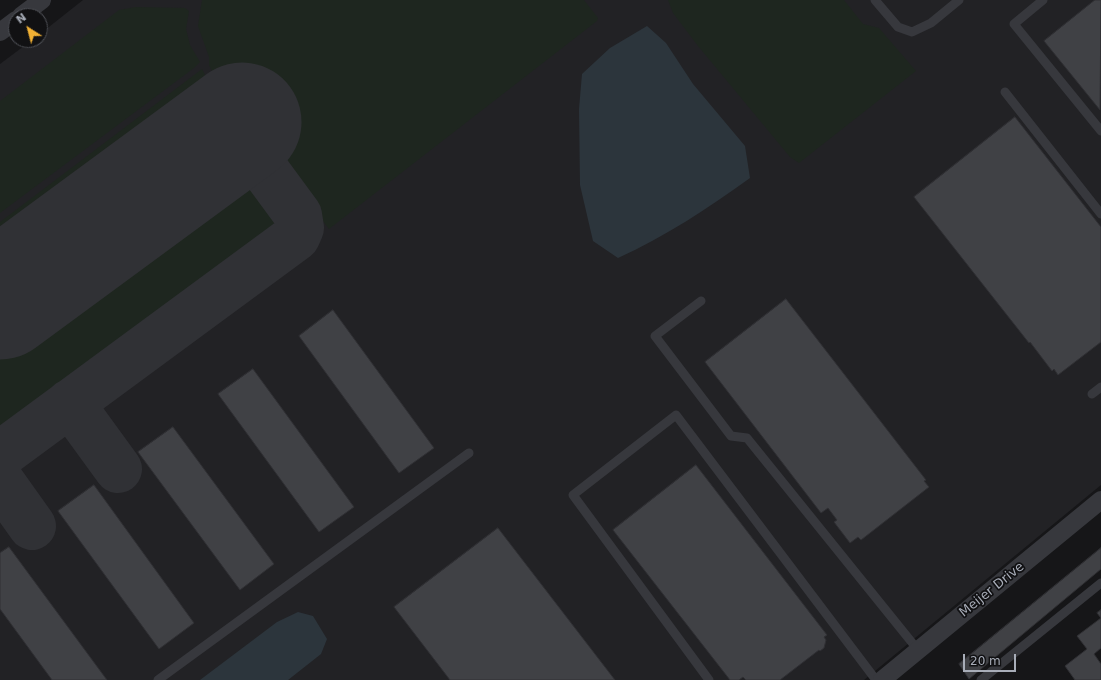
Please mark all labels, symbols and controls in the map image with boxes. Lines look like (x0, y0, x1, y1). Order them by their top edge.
north arrow (8, 8, 48, 48)
text: N (14, 11, 29, 27)
street label: Meijer Drive (957, 559, 1027, 621)
scale bar (965, 646, 1018, 672)
text: 20 m (970, 654, 1001, 668)

